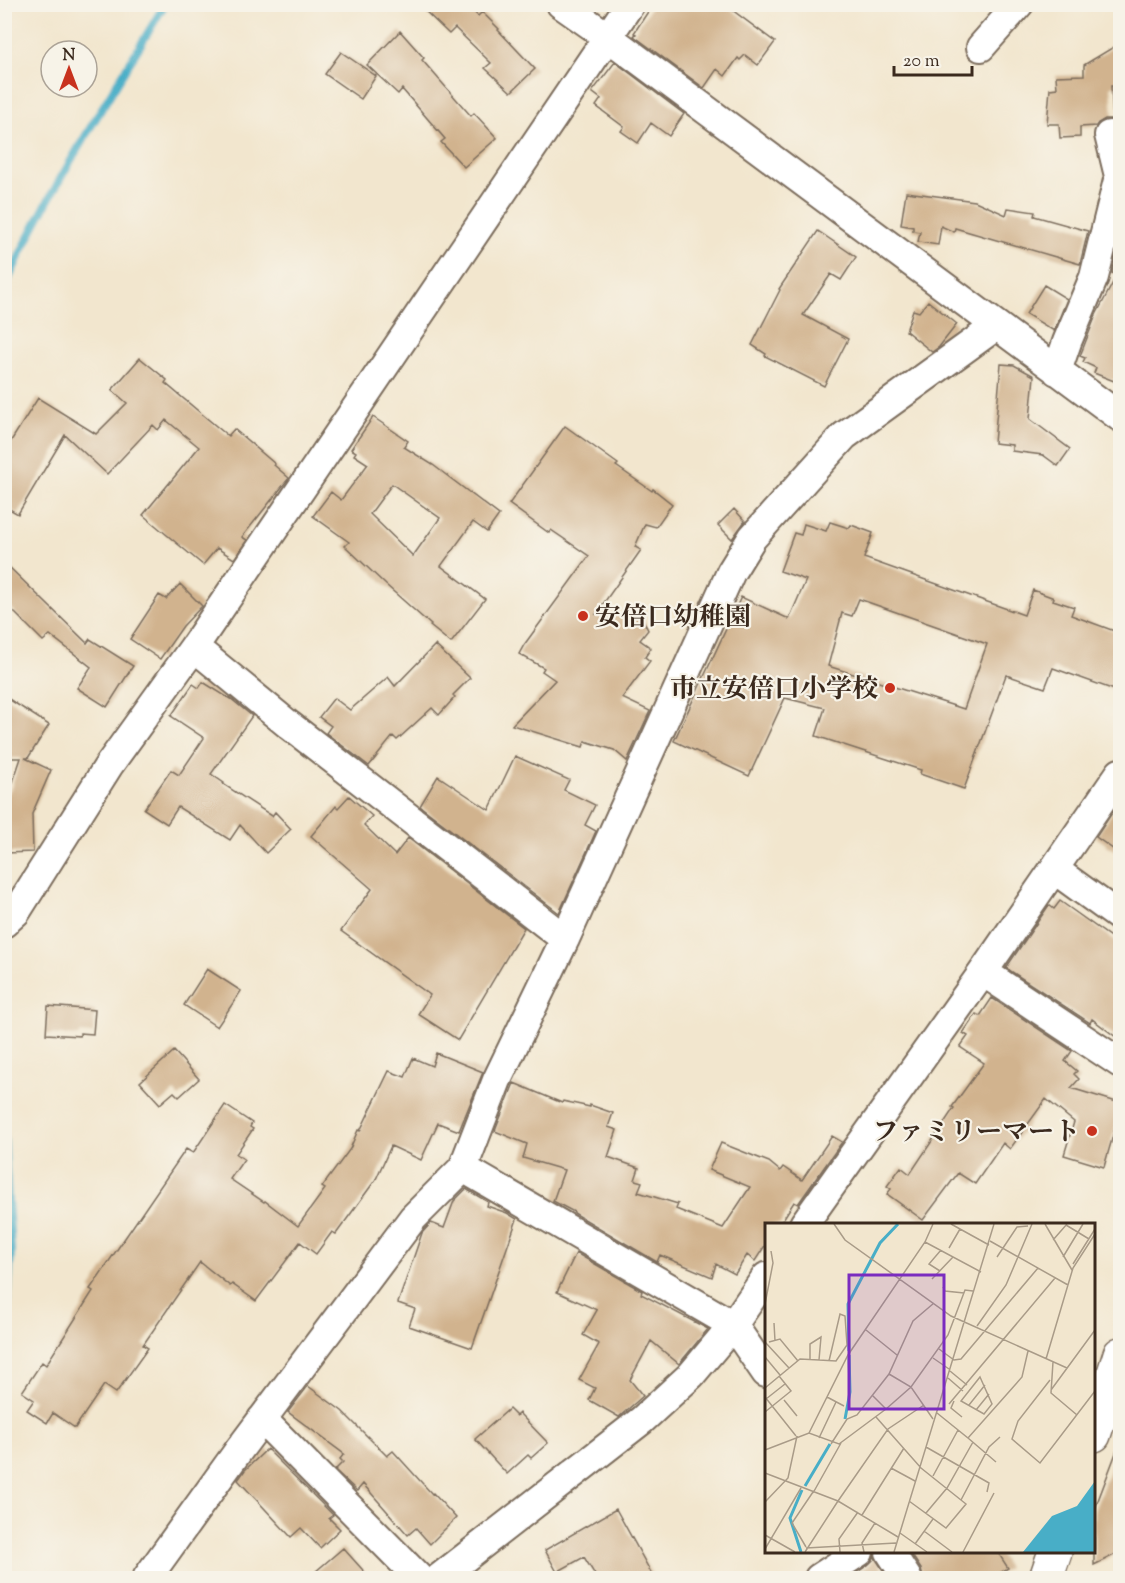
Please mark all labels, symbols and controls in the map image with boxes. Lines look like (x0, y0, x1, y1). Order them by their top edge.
north arrow (39, 39, 99, 99)
scale bar (894, 39, 972, 77)
text: N (63, 45, 76, 68)
text: 20 m (903, 49, 940, 75)
place label: 安倍口幼稚園 (595, 600, 751, 637)
marker: 安倍口幼稚園 (576, 609, 590, 623)
place label: 市立安倍口小学校 (670, 672, 878, 709)
marker: 市立安倍口小学校 (883, 681, 897, 695)
place label: ファミリーマート (873, 1115, 1080, 1152)
marker: ファミリーマート (1085, 1124, 1099, 1138)
inset map (765, 1223, 1095, 1553)

